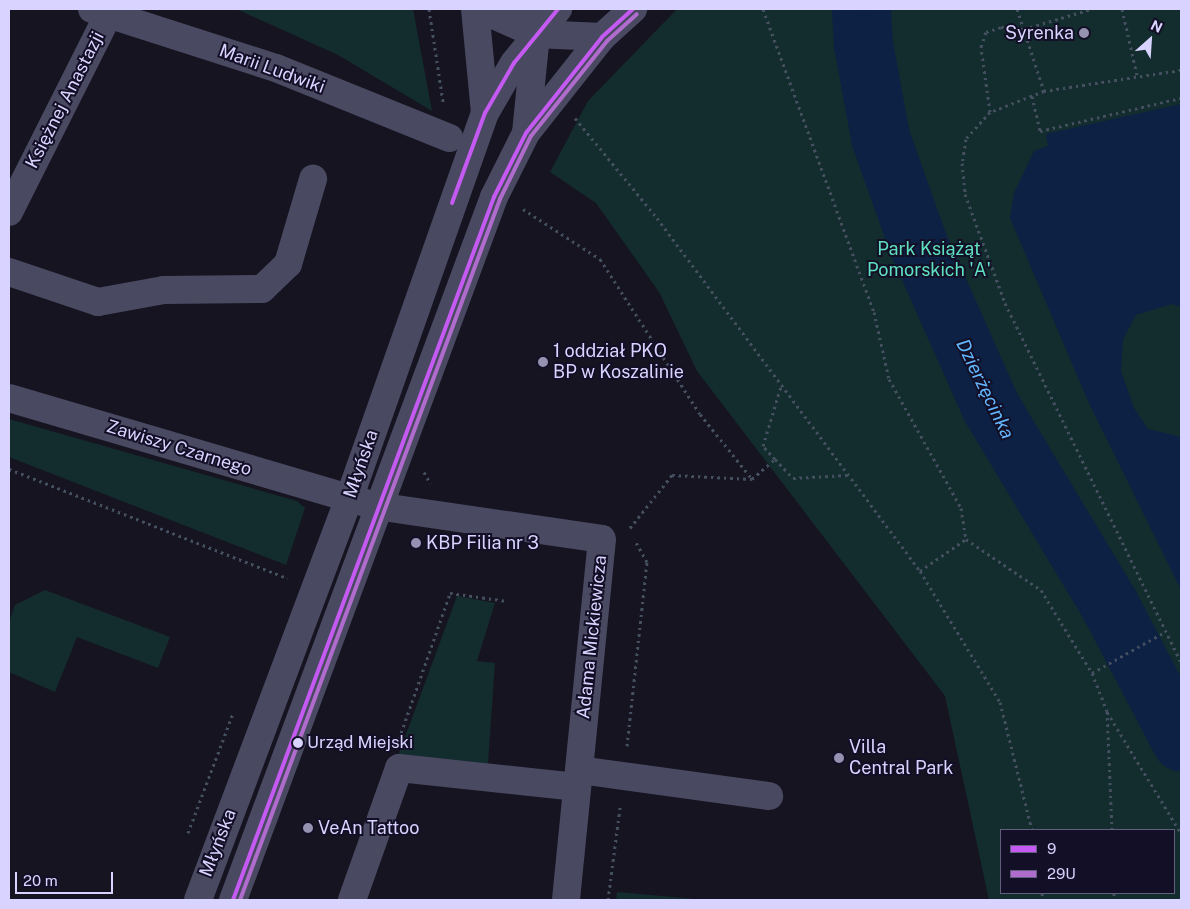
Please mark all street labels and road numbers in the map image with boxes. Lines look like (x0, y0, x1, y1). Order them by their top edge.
street label: Księżnej Anastazji (21, 28, 109, 172)
street label: Marii Ludwiki (216, 40, 328, 98)
street label: Zawiszy Czarnego (104, 416, 254, 480)
street label: Młyńska (339, 427, 383, 501)
street label: Adama Mickiewicza (573, 554, 611, 720)
street label: Młyńska (195, 806, 241, 880)

